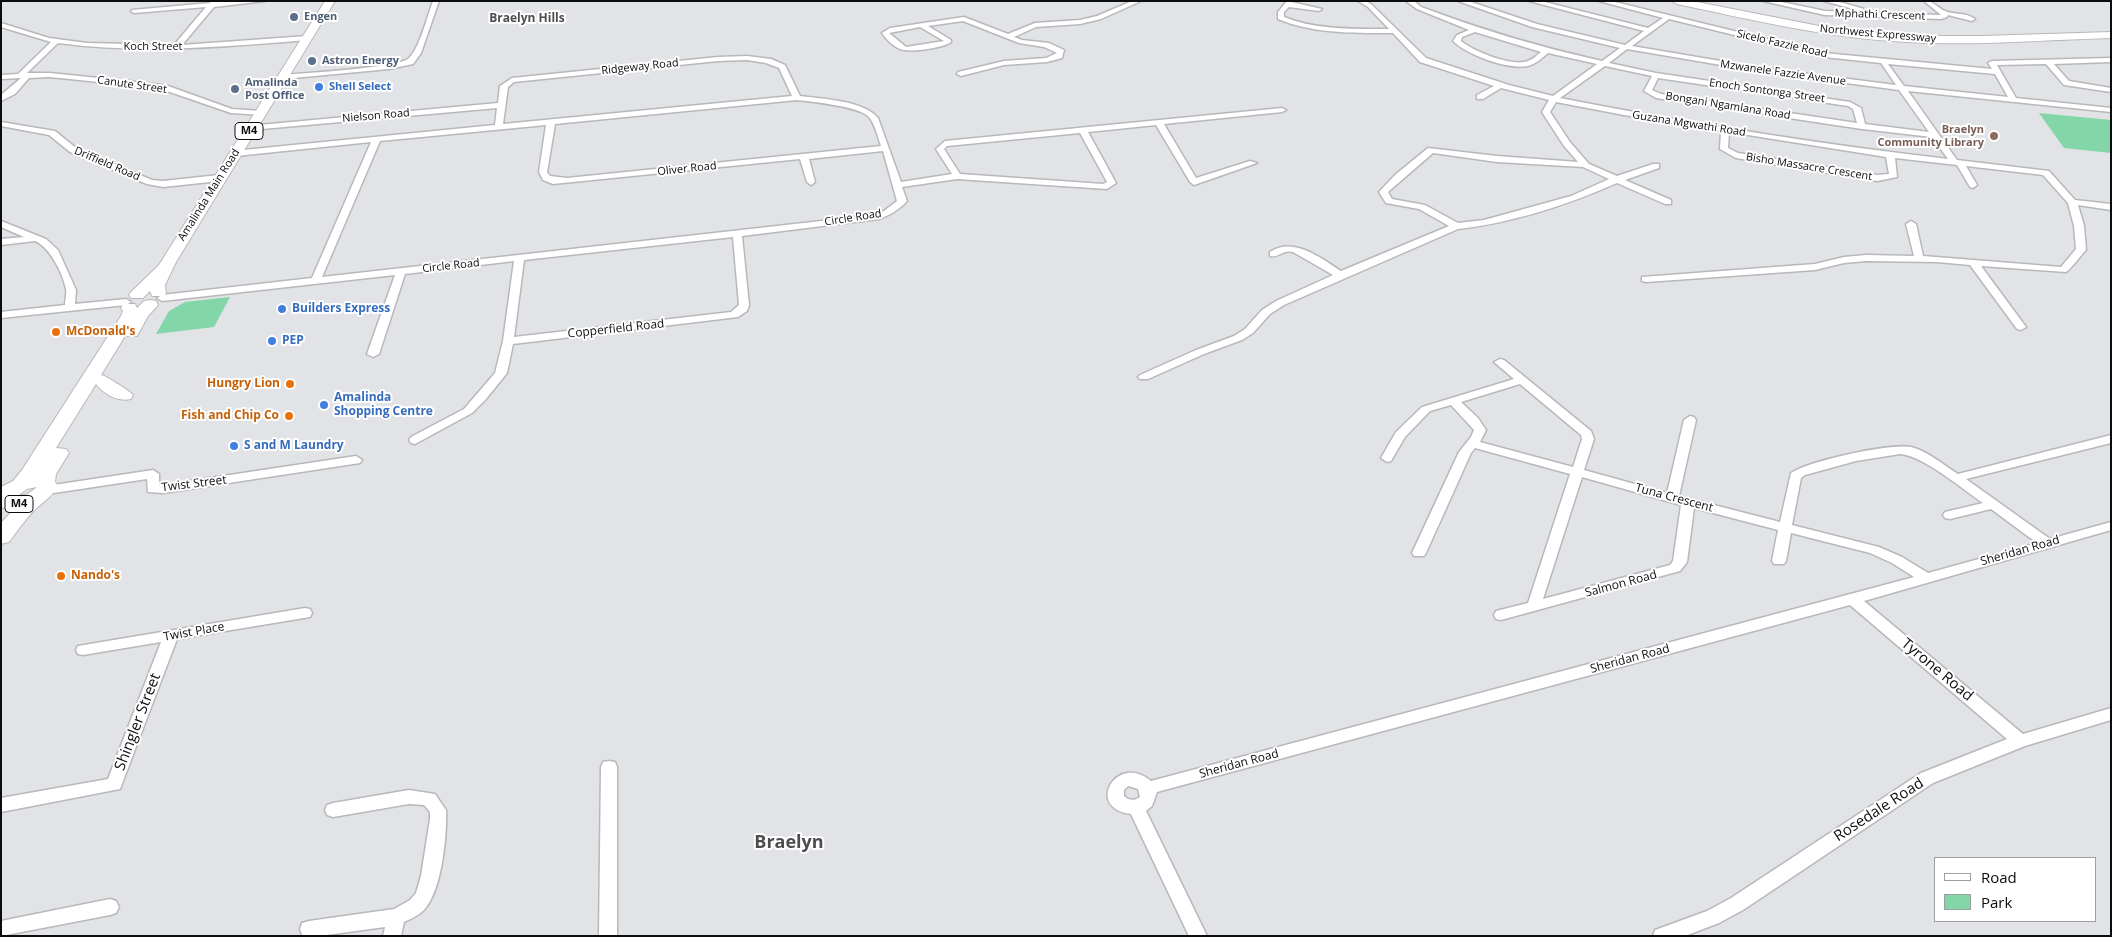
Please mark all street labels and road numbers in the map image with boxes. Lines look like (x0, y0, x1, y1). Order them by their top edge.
street label: Mphathi Crescent (1834, 7, 1926, 23)
street label: Northwest Expressway (1819, 22, 1937, 46)
street label: Sicelo Fazzie Road (1735, 27, 1829, 61)
street label: Koch Street (124, 40, 182, 54)
street label: Ridgeway Road (601, 56, 679, 78)
street label: Mzwanele Fazzie Avenue (1719, 58, 1847, 88)
street label: Canute Street (96, 74, 168, 96)
street label: Enoch Sontonga Street (1708, 76, 1826, 106)
street label: Bongani Ngamlana Road (1665, 90, 1791, 122)
street label: Nielson Road (342, 106, 410, 126)
street label: Guzana Mgwathi Road (1631, 109, 1747, 139)
road number: M4 (235, 122, 263, 140)
street label: Driffield Road (72, 144, 142, 184)
street label: Amalinda Main Road (175, 147, 243, 243)
street label: Bisho Massacre Crescent (1745, 150, 1873, 184)
street label: Oliver Road (657, 159, 717, 179)
street label: Circle Road (824, 207, 882, 229)
street label: Circle Road (422, 256, 480, 276)
street label: Copperfield Road (567, 317, 665, 341)
street label: Twist Street (161, 473, 227, 495)
street label: Tuna Crescent (1633, 481, 1715, 515)
road number: M4 (5, 496, 33, 512)
street label: Sheridan Road (1979, 533, 2061, 569)
street label: Salmon Road (1584, 568, 1658, 600)
street label: Twist Place (162, 620, 226, 644)
street label: Tyrone Road (1897, 635, 1977, 705)
street label: Sheridan Road (1589, 641, 1671, 677)
street label: Shingler Street (111, 671, 165, 773)
street label: Sheridan Road (1198, 746, 1280, 782)
street label: Rosedale Road (1831, 774, 1927, 846)

